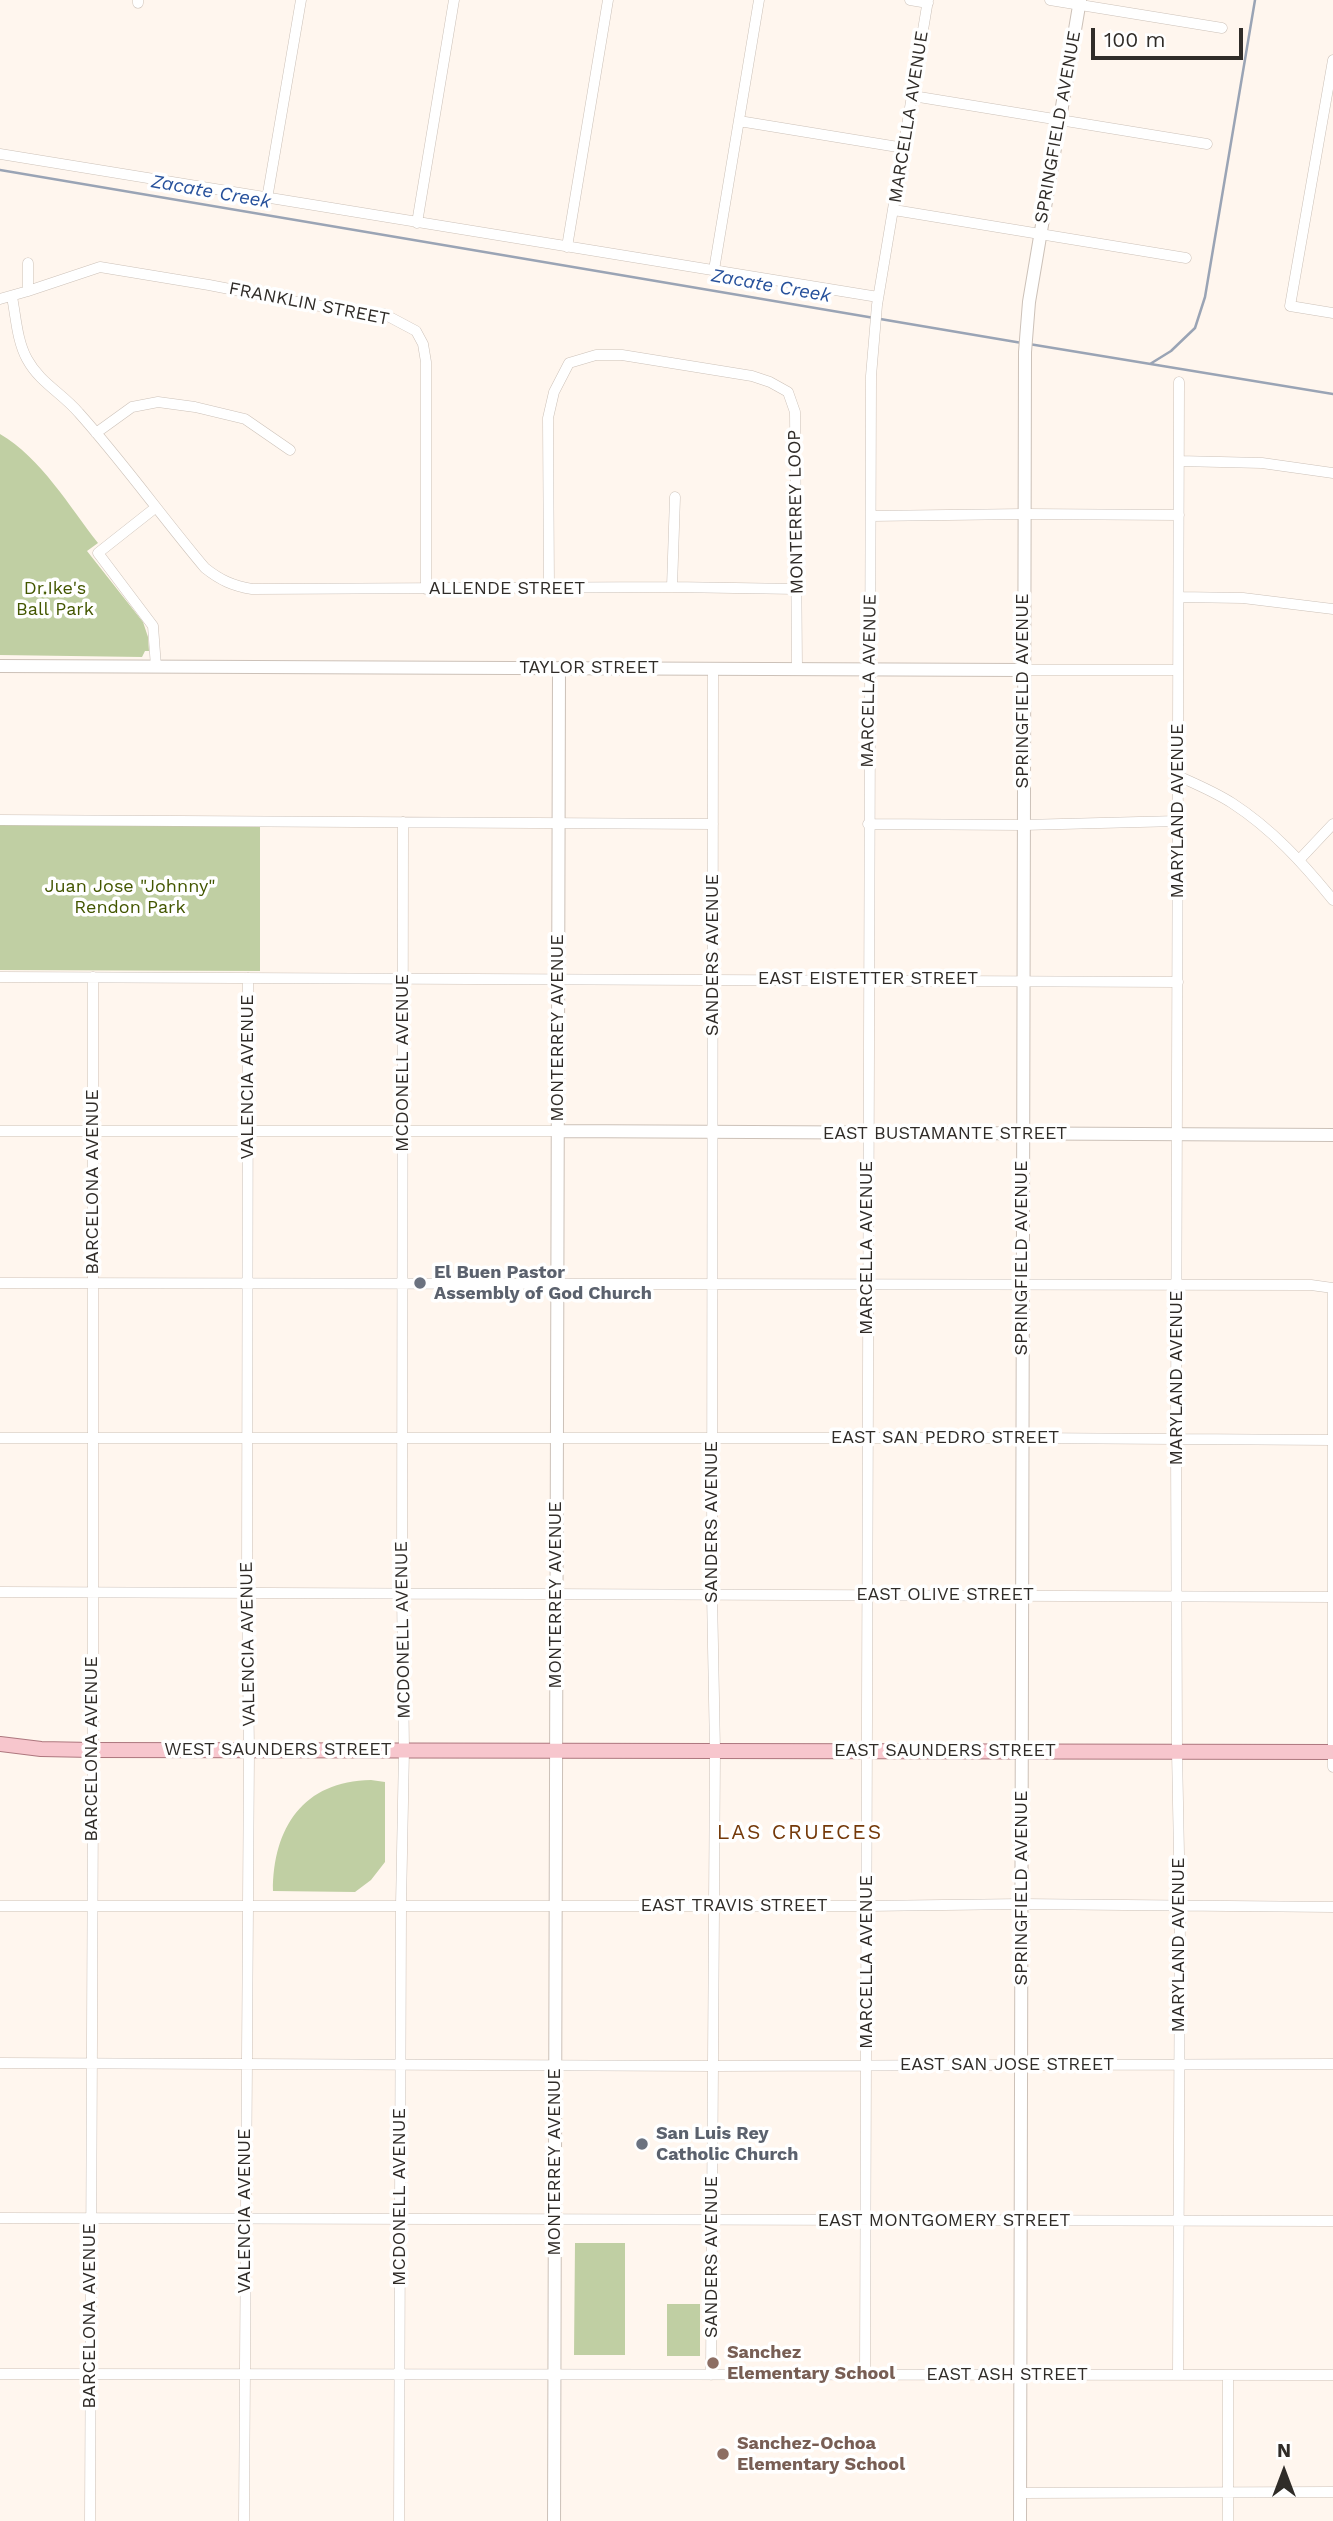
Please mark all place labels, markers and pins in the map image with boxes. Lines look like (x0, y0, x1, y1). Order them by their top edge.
place label: El Buen Pastor Assembly of God Church (434, 1262, 652, 1304)
marker: El Buen Pastor Assembly of God Church (412, 1275, 428, 1291)
place label: San Luis Rey Catholic Church (656, 2123, 798, 2166)
marker: San Luis Rey Catholic Church (634, 2136, 650, 2152)
place label: Sanchez Elementary School (727, 2342, 895, 2384)
marker: Sanchez Elementary School (705, 2355, 721, 2371)
place label: Sanchez-Ochoa Elementary School (737, 2433, 905, 2476)
marker: Sanchez-Ochoa Elementary School (715, 2446, 731, 2462)

